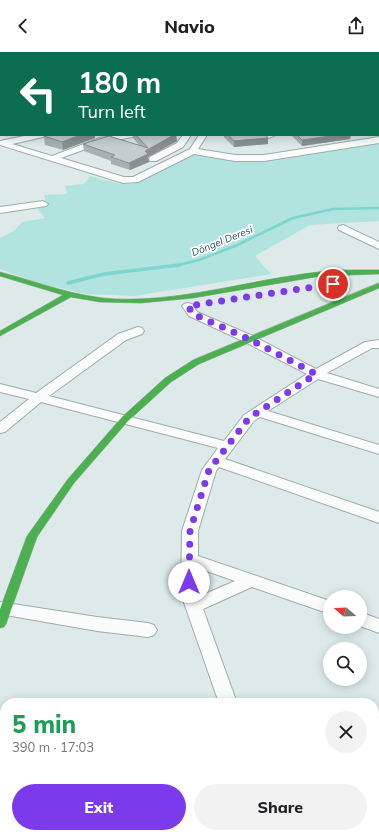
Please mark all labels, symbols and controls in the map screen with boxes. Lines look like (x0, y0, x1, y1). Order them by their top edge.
icon: back (12, 15, 34, 37)
text: Navio (164, 15, 215, 38)
icon: share (345, 15, 367, 37)
text: 180 m (78, 65, 161, 100)
icon: left (12, 68, 64, 120)
text: Turn left (78, 100, 146, 123)
water label: Döngel Deresi (190, 223, 255, 259)
pin (316, 267, 350, 301)
icon: arrive (322, 273, 344, 295)
position arrow (168, 561, 210, 603)
north arrow (323, 590, 367, 634)
map controls (323, 590, 367, 686)
button: search (323, 642, 367, 686)
text: 5 min (12, 709, 76, 739)
button: close (325, 711, 367, 753)
text: 390 m · 17:03 (12, 739, 94, 755)
button: Exit (12, 784, 186, 830)
button: Share (194, 784, 367, 830)

